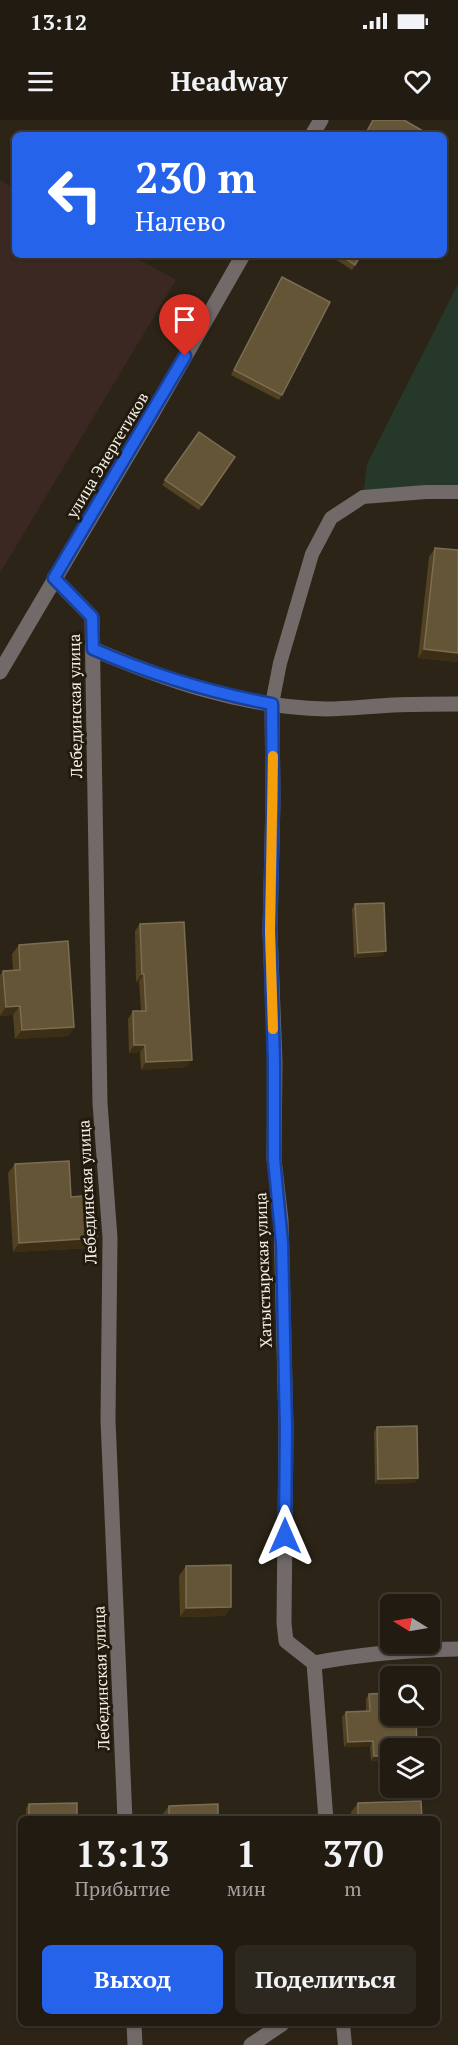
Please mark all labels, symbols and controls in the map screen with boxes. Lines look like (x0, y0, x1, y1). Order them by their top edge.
text: 13:12 (30, 7, 87, 36)
text: Headway (171, 63, 287, 99)
icon: menu (24, 65, 57, 98)
icon: heart (401, 65, 434, 98)
text: 230 m (135, 149, 256, 205)
icon: left (36, 156, 114, 234)
text: Налево (135, 203, 226, 239)
pin (159, 294, 210, 356)
icon: arrive (168, 303, 201, 336)
street label: улица Энергетиков (60, 388, 153, 523)
street label: Лебединская улица (63, 634, 87, 779)
street label: Лебединская улица (72, 1119, 102, 1266)
street label: Хатыстырская улица (249, 1192, 277, 1348)
position arrow (253, 1504, 317, 1568)
north arrow (380, 1594, 440, 1654)
map controls (380, 1594, 440, 1798)
street label: Лебединская улица (87, 1605, 115, 1752)
button: search (380, 1666, 440, 1726)
button: layers (380, 1738, 440, 1798)
text: 13:13 (76, 1830, 169, 1877)
text: 1 (236, 1830, 257, 1877)
text: 370 (322, 1830, 384, 1877)
text: Прибытие (74, 1875, 170, 1902)
text: мин (227, 1875, 266, 1902)
text: m (344, 1875, 362, 1902)
button: Выход (42, 1945, 223, 2014)
button: Поделиться (235, 1945, 416, 2014)

